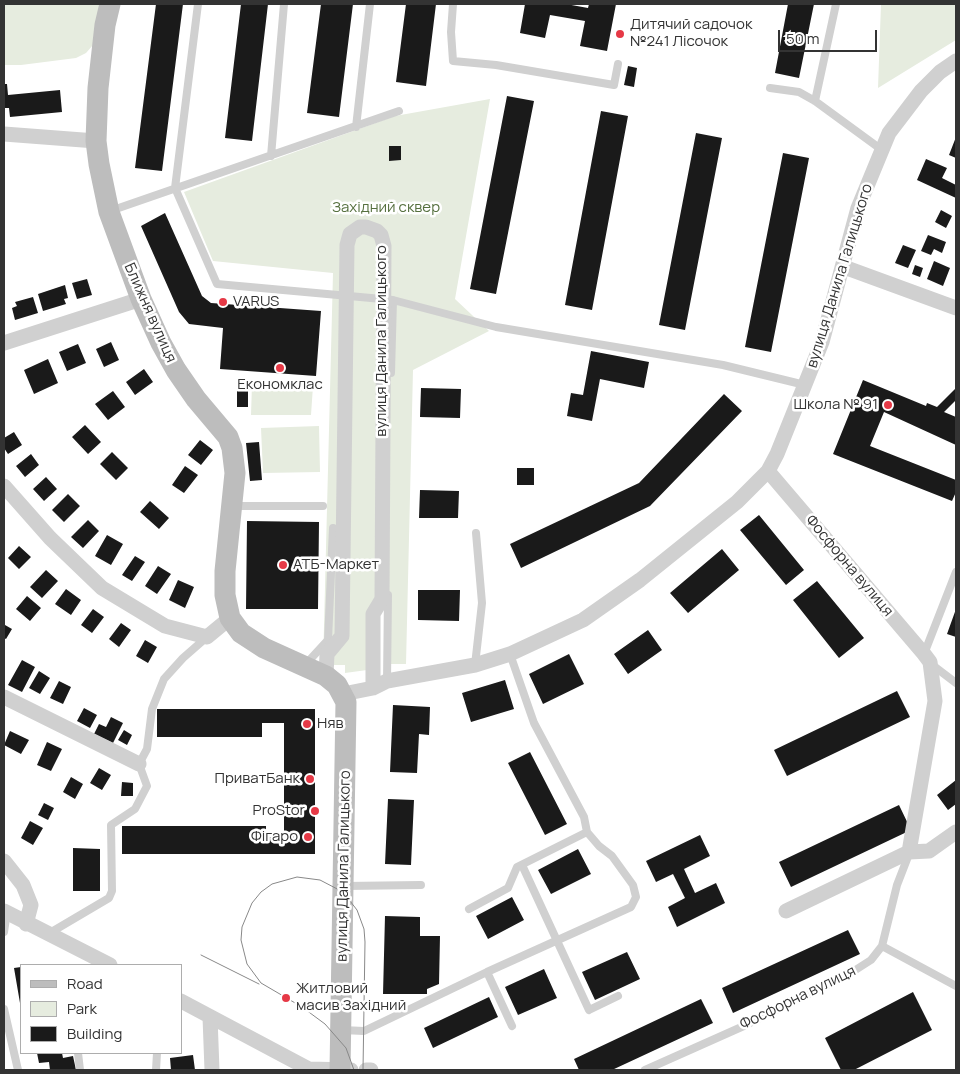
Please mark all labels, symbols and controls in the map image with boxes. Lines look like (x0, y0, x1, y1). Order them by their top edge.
place label: Дитячий садочок №241 Лісочок (630, 16, 752, 51)
scale bar (780, 20, 879, 52)
marker: Дитячий садочок №241 Лісочок (614, 28, 626, 40)
text: 50 m (786, 28, 820, 49)
street label: вулиця Данила Галицького (803, 182, 877, 370)
park label: Західний сквер (332, 199, 440, 217)
street label: вулиця Данила Галицького (373, 245, 391, 437)
street label: Ближня вулиця (120, 260, 180, 366)
place label: VARUS (233, 293, 279, 311)
marker: VARUS (217, 296, 229, 308)
marker: Економклас (274, 362, 286, 374)
place label: Економклас (237, 376, 323, 394)
place label: Школа № 91 (794, 396, 878, 414)
marker: Школа № 91 (882, 399, 894, 411)
street label: Фосфорна вулиця (801, 512, 897, 620)
place label: АТБ-Маркет (293, 556, 379, 574)
marker: АТБ-Маркет (277, 559, 289, 571)
place label: Няв (317, 715, 344, 733)
marker: Няв (301, 718, 313, 730)
place label: ПриватБанк (215, 770, 300, 788)
street label: вулиця Данила Галицького (333, 770, 355, 962)
marker: ПриватБанк (304, 773, 316, 785)
place label: ProStor (253, 802, 305, 820)
marker: ProStor (309, 805, 321, 817)
place label: Фігаро (251, 828, 298, 846)
marker: Фігаро (302, 831, 314, 843)
street label: Фосфорна вулиця (737, 962, 859, 1034)
legend (20, 964, 182, 1054)
text: Road (67, 973, 103, 994)
place label: Житловий масив Західний (296, 980, 406, 1015)
marker: Житловий масив Західний (280, 992, 292, 1004)
text: Park (67, 998, 97, 1019)
text: Building (67, 1023, 122, 1044)

